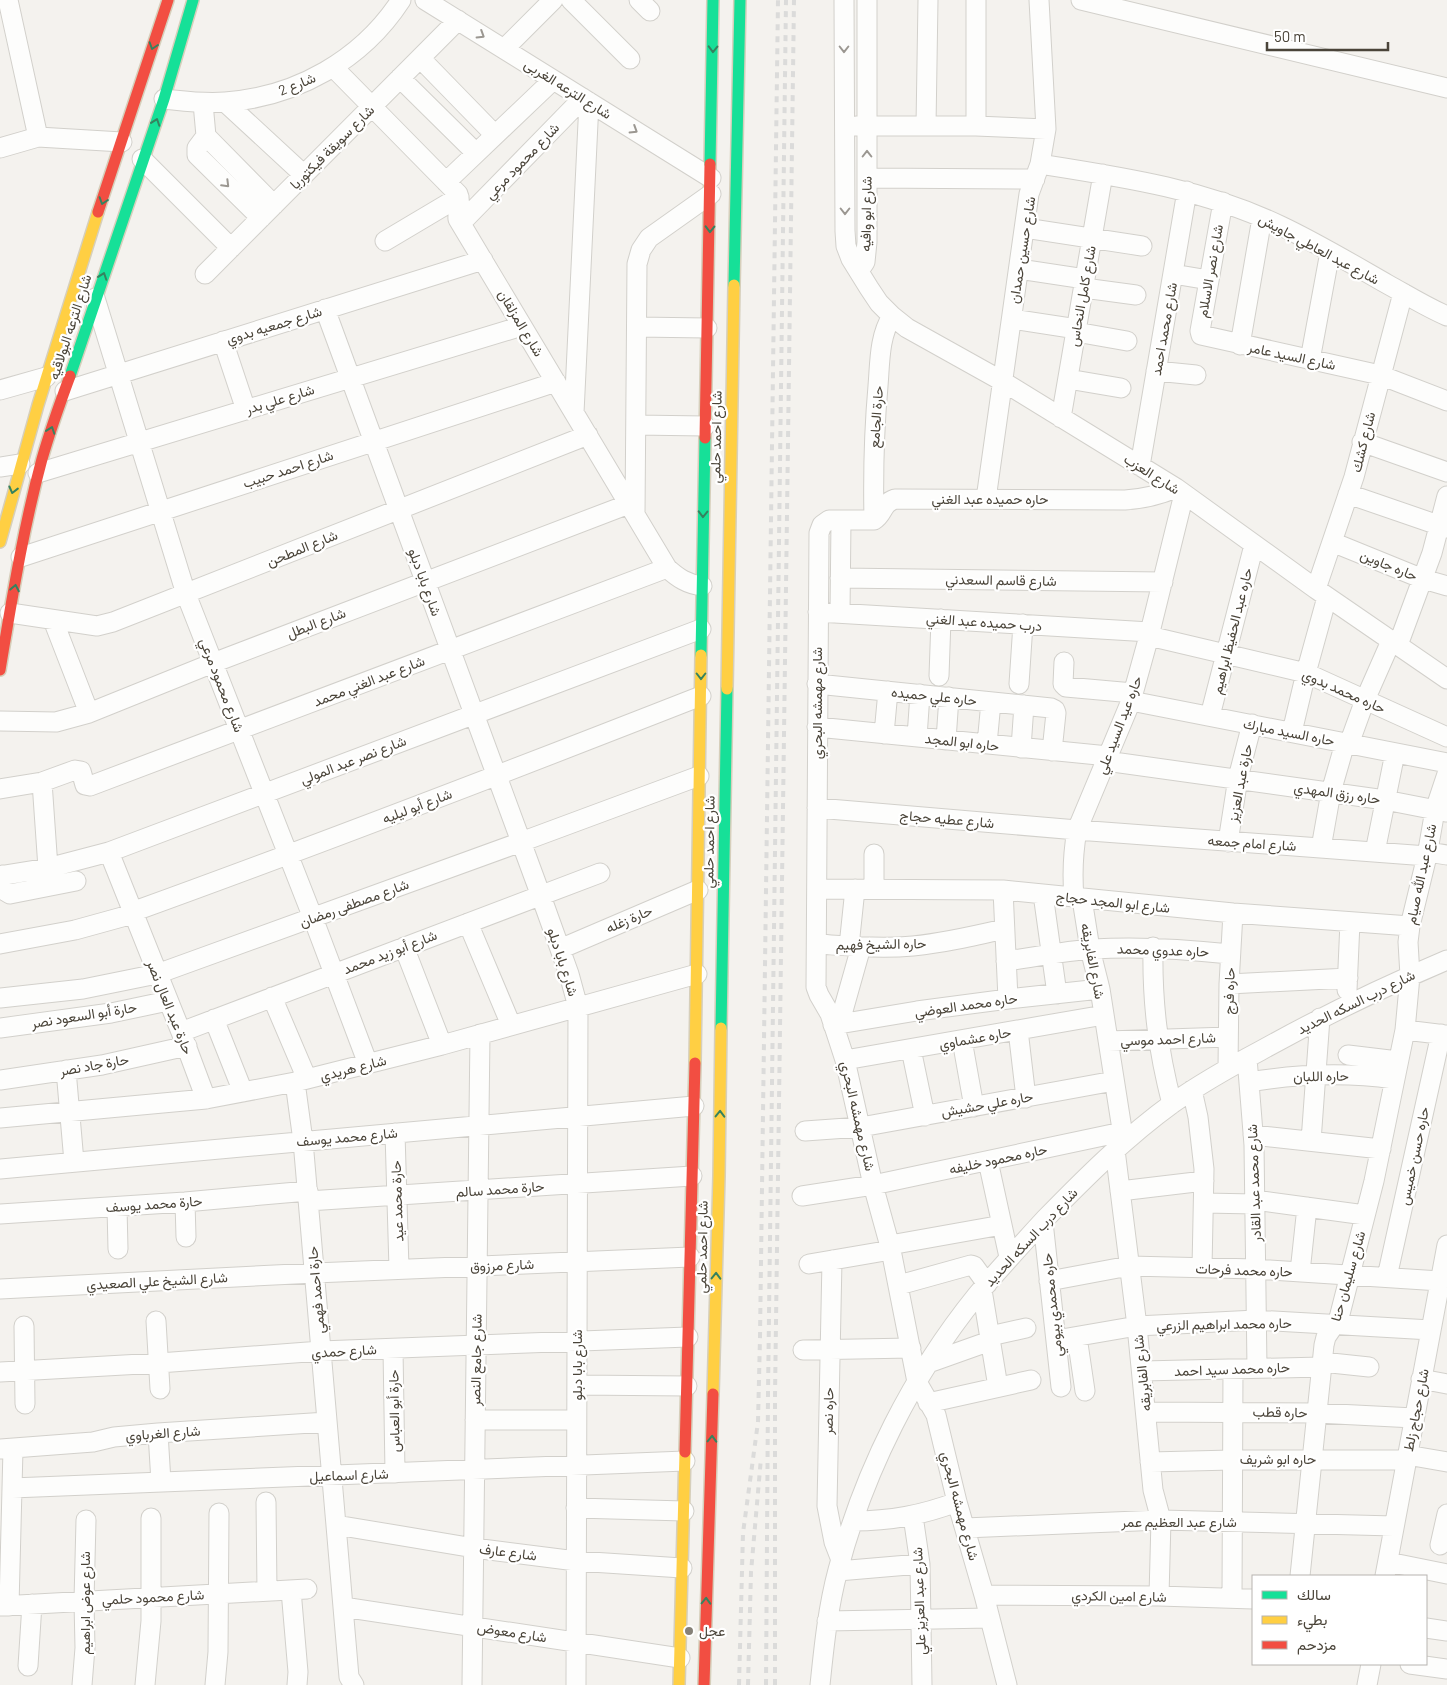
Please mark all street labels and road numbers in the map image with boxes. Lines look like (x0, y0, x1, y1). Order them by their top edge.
street label: شارع الترعه الغربى (520, 55, 615, 125)
street label: شارع 2 (276, 68, 319, 101)
street label: شارع سويقة فيكتوريا (286, 101, 379, 194)
street label: شارع محمود مرعي (481, 119, 565, 205)
street label: شارع ابو وافيه (856, 176, 878, 252)
street label: شارع حسين حمدان (1005, 195, 1041, 305)
street label: شارع عبد العاطي جاويش (1254, 210, 1382, 291)
street label: شارع نصر الاسلام (1193, 223, 1229, 319)
street label: شارع كامل النحاس (1064, 244, 1102, 348)
street label: شارع الترعه البولاقيه (44, 272, 97, 383)
street label: شارع محمد احمد (1147, 281, 1183, 377)
street label: شارع المزلقان (492, 286, 548, 361)
street label: شارع جمعيه بدوي (224, 302, 325, 351)
street label: شارع السيد عامر (1245, 338, 1338, 376)
street label: شارع علي بدر (242, 380, 317, 421)
street label: حارة الجامع (865, 385, 889, 449)
street label: شارع احمد حلمي (706, 390, 729, 484)
street label: شارع كشك (1347, 410, 1381, 475)
street label: شارع احمد حبيب (240, 446, 336, 494)
street label: شارع العزب (1120, 450, 1183, 500)
street label: حاره حميده عبد الغني (932, 490, 1048, 511)
street label: شارع المطحن (264, 526, 341, 572)
street label: حاره جاوين (1358, 545, 1420, 585)
street label: شارع بابا دبلو (403, 546, 446, 619)
street label: حاره عبد الحفيظ ابراهيم (1208, 566, 1256, 696)
street label: شارع قاسم السعدني (945, 570, 1057, 593)
street label: شارع البطل (284, 604, 349, 644)
street label: درب حميده عبد الغني (925, 609, 1043, 638)
street label: شارع محمود مرعي (193, 635, 248, 736)
street label: شارع مهمشه البحري (808, 647, 829, 759)
street label: شارع عبد الغني محمد (311, 652, 428, 713)
street label: حاره محمد بدوي (1298, 665, 1388, 720)
street label: حاره عيد السيد علي (1092, 673, 1149, 778)
street label: حاره علي حميده (890, 683, 978, 712)
street label: حاره السيد مبارك (1242, 714, 1336, 750)
street label: حاره ابو المجد (924, 729, 1000, 755)
street label: شارع نصر عبد المولي (297, 731, 410, 791)
street label: حارة عبد العزيز (1223, 742, 1256, 825)
street label: حاره رزق المهدي (1292, 778, 1381, 811)
street label: شارع أبو ليليه (380, 784, 455, 829)
street label: شارع احمد حلمي (699, 795, 722, 889)
street label: شارع عطيه حجاج (899, 806, 995, 834)
street label: شارع عبد الله صيام (1402, 822, 1442, 926)
street label: شارع امام جمعه (1207, 831, 1297, 857)
street label: شارع مصطفى رمضان (297, 875, 412, 933)
street label: شارع ابو المجد حجاج (1055, 887, 1171, 919)
street label: حارة زغله (603, 901, 655, 937)
street label: شارع الفابريقه (1075, 921, 1109, 1001)
street label: شارع أبو زيد محمد (340, 926, 440, 980)
street label: شارع بابا دبلو (542, 926, 583, 999)
street label: حاره الشيخ فهيم (835, 934, 927, 956)
street label: حاره عدوي محمد (1117, 939, 1209, 964)
street label: حارة عبد العال نصر (142, 956, 197, 1057)
street label: شارع درب السكه الحديد (1294, 966, 1419, 1040)
street label: حاره فرج (1219, 967, 1241, 1015)
street label: حاره محمد العوضي (913, 989, 1019, 1024)
street label: حارة أبو السعود نصر (29, 998, 138, 1032)
street label: حاره عشماوي (937, 1023, 1013, 1056)
street label: شارع احمد موسي (1120, 1028, 1216, 1053)
street label: حارة جاد نصر (57, 1050, 130, 1080)
street label: شارع هريدي (318, 1051, 389, 1088)
street label: شارع مهمشه البحري (834, 1059, 879, 1173)
street label: حاره اللبان (1293, 1067, 1349, 1085)
street label: حاره علي حشيش (939, 1087, 1035, 1124)
street label: حاره حسن خميس (1395, 1105, 1433, 1207)
street label: شارع محمد يوسف (296, 1124, 399, 1152)
street label: شارع محمد عبد القادر (1243, 1124, 1267, 1243)
street label: حاره محمود خليفه (947, 1140, 1049, 1178)
street label: حارة محمد عيد (387, 1160, 407, 1242)
street label: حارة محمد سالم (455, 1177, 545, 1201)
street label: شارع درب السكه الحديد (981, 1184, 1083, 1292)
street label: حارة محمد يوسف (105, 1192, 203, 1216)
street label: شارع احمد حلمي (692, 1200, 715, 1294)
street label: شارع سليمان حنا (1326, 1229, 1371, 1324)
street label: حارة احمد فهمي (303, 1245, 332, 1334)
street label: حاره محمدي بيومي (1038, 1252, 1069, 1358)
street label: شارع مرزوق (470, 1255, 534, 1277)
street label: حاره محمد فرحات (1195, 1259, 1293, 1281)
street label: شارع الشيخ علي الصعيدي (86, 1268, 228, 1297)
street label: شارع جامع النصر (466, 1314, 488, 1407)
street label: حاره محمد ابراهيم الزرعي (1156, 1314, 1292, 1337)
street label: شارع بابا دبلو (568, 1330, 588, 1400)
street label: شارع الفابريقه (1129, 1334, 1157, 1412)
street label: شارع حمدي (311, 1340, 377, 1365)
street label: حاره محمد سيد احمد (1174, 1358, 1290, 1380)
street label: شارع حجاج زلط (1399, 1367, 1435, 1453)
street label: حارة أبو العباس (384, 1369, 404, 1453)
street label: حاره نصر (819, 1387, 837, 1436)
street label: حاره قطب (1252, 1403, 1308, 1421)
street label: شارع الغرباوي (125, 1421, 201, 1448)
street label: شارع مهمشه البحري (934, 1449, 983, 1563)
street label: حاره ابو شريف (1240, 1450, 1316, 1468)
street label: شارع اسماعيل (309, 1465, 389, 1487)
street label: شارع عبد العظيم عمر (1120, 1513, 1237, 1533)
street label: شارع عارف (478, 1540, 538, 1566)
street label: شارع عبد العزيز علي (908, 1547, 933, 1655)
street label: شارع عوض ابراهيم (76, 1551, 96, 1655)
street label: شارع محمود حلمي (101, 1585, 205, 1612)
street label: شارع امين الكردي (1071, 1586, 1167, 1609)
street label: شارع معوض (476, 1618, 548, 1648)

